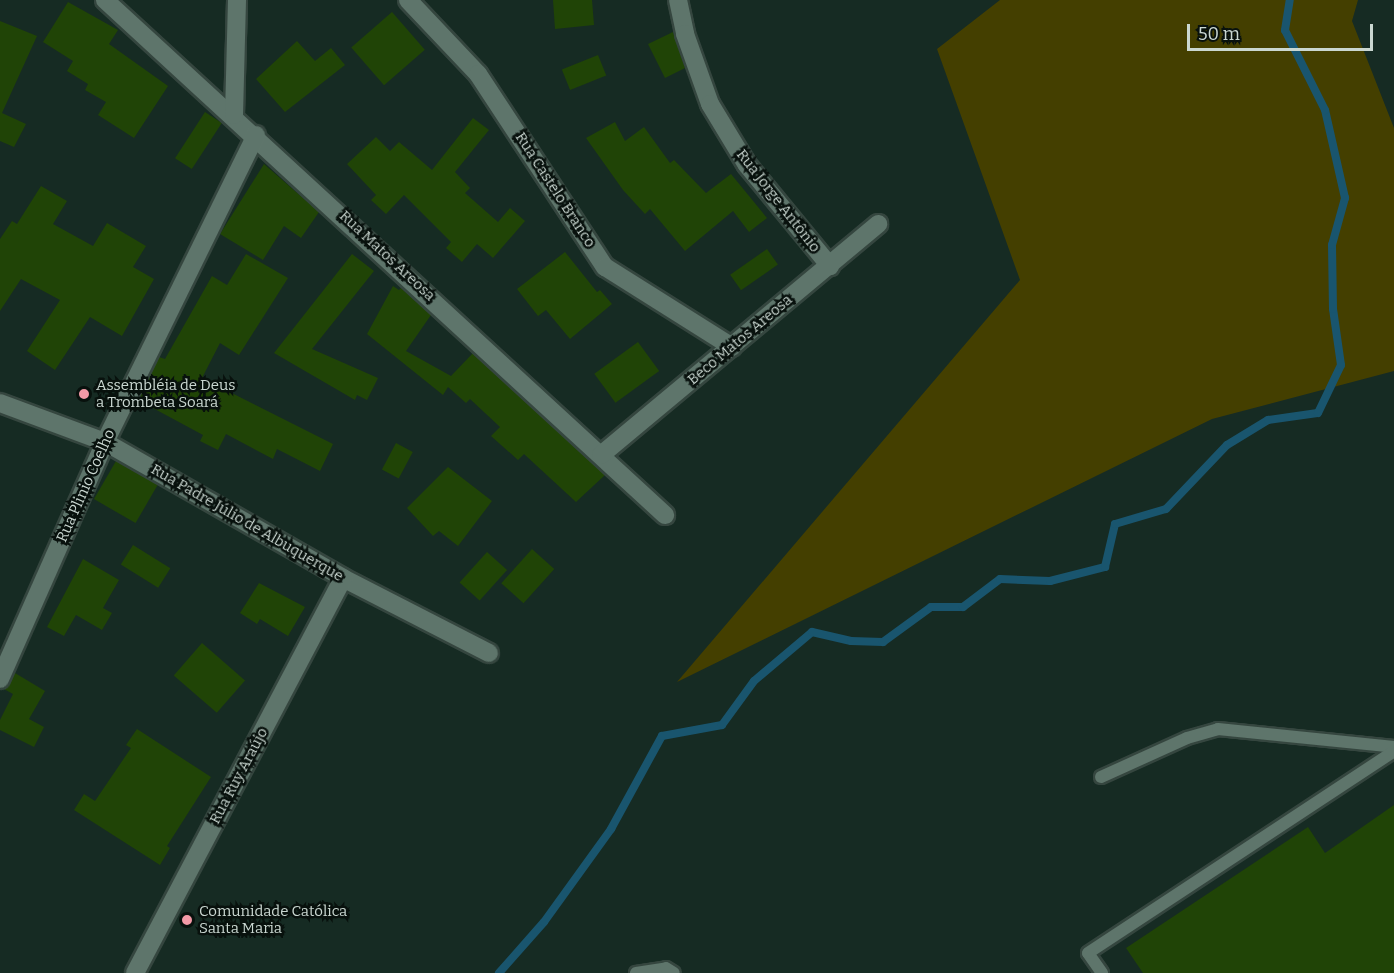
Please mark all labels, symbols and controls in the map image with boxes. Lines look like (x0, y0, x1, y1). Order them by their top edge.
scale bar (1190, 12, 1376, 50)
text: 50 m (1198, 23, 1240, 45)
street label: Rua Castelo Branco (511, 129, 599, 251)
street label: Rua Jorge Antônio (732, 146, 824, 256)
street label: Rua Matos Areosa (335, 207, 439, 305)
street label: Beco Matos Areosa (684, 291, 796, 389)
place label: Assembléia de Deus a Trombeta Soará (96, 376, 235, 411)
marker: Assembléia de Deus a Trombeta Soará (77, 387, 91, 401)
street label: Rua Plinio Coelho (53, 427, 119, 545)
street label: Rua Padre Júlio de Albuquerque (148, 460, 346, 586)
street label: Rua Ruy Araújo (206, 725, 272, 827)
place label: Comunidade Católica Santa Maria (199, 902, 347, 937)
marker: Comunidade Católica Santa Maria (180, 913, 194, 927)

